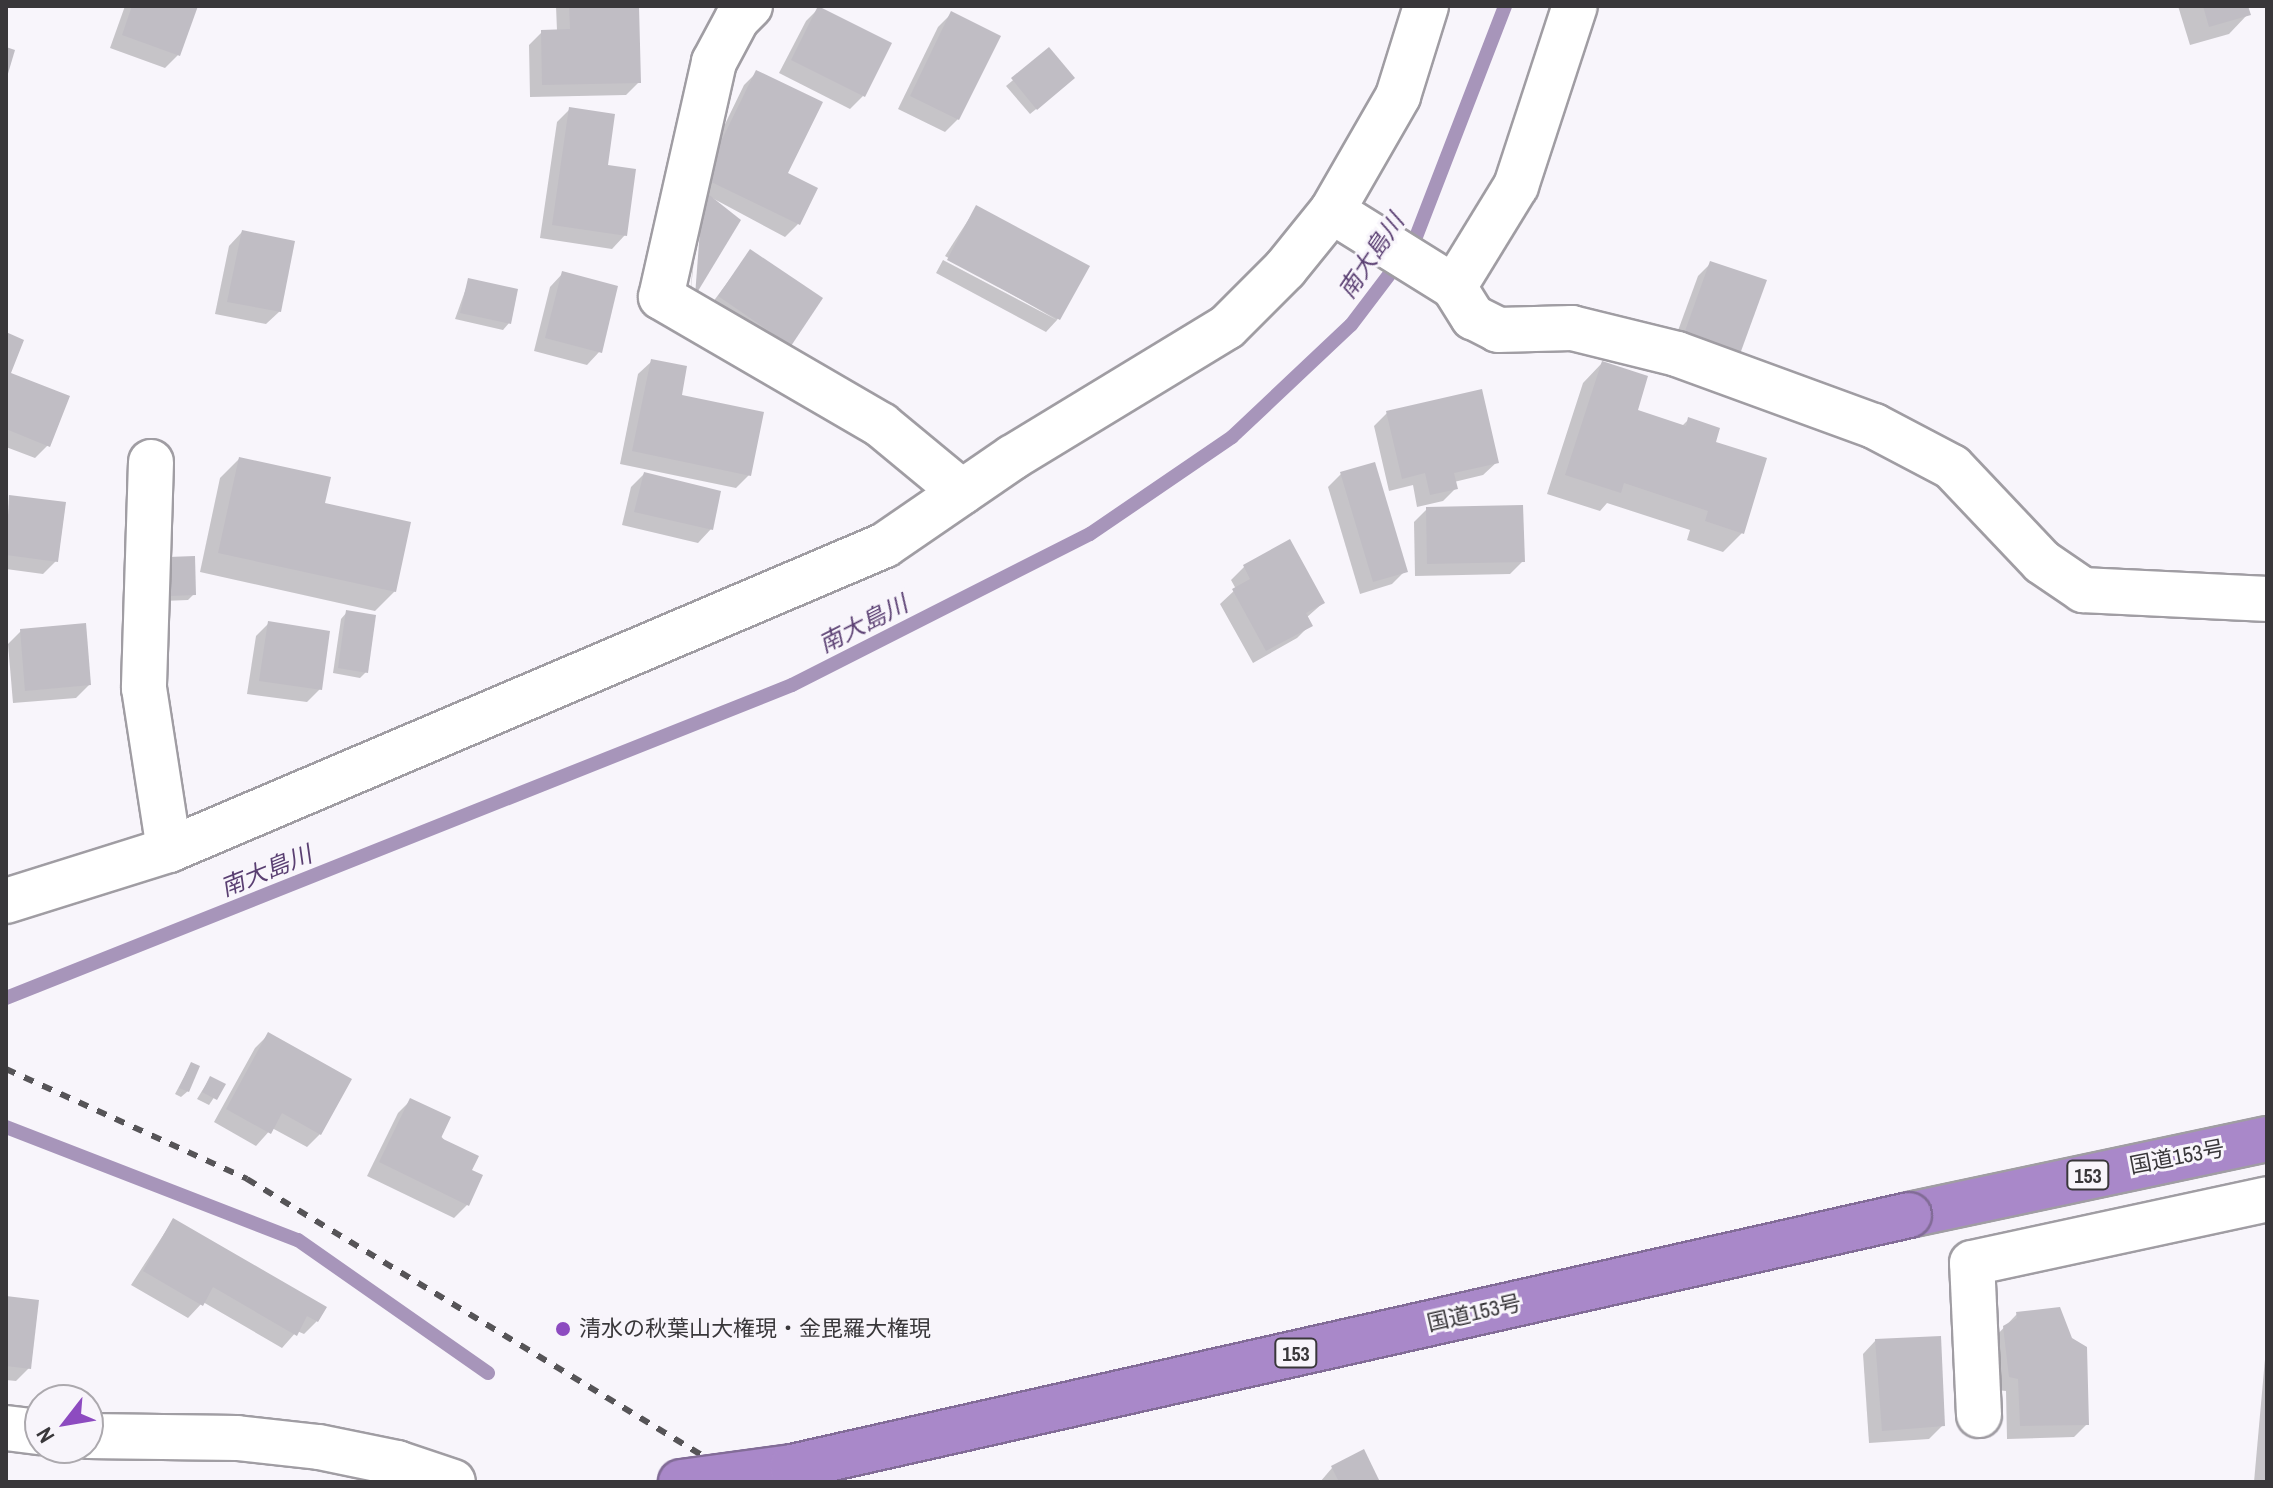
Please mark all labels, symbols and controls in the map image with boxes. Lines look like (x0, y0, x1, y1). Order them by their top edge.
water label: 南大島川 (1332, 208, 1410, 304)
water label: 南大島川 (814, 589, 912, 659)
water label: 南大島川 (216, 840, 316, 902)
street label: 国道153号 (2127, 1135, 2227, 1179)
road number: 153 (2066, 1159, 2110, 1191)
street label: 国道153号 (1424, 1289, 1524, 1337)
place label: 清水の秋葉山大権現・金毘羅大権現 (579, 1316, 931, 1342)
marker: 清水の秋葉山大権現・金毘羅大権現 (554, 1320, 572, 1338)
road number: 153 (1274, 1337, 1318, 1369)
north arrow (24, 1384, 104, 1464)
text: N (29, 1422, 61, 1449)

